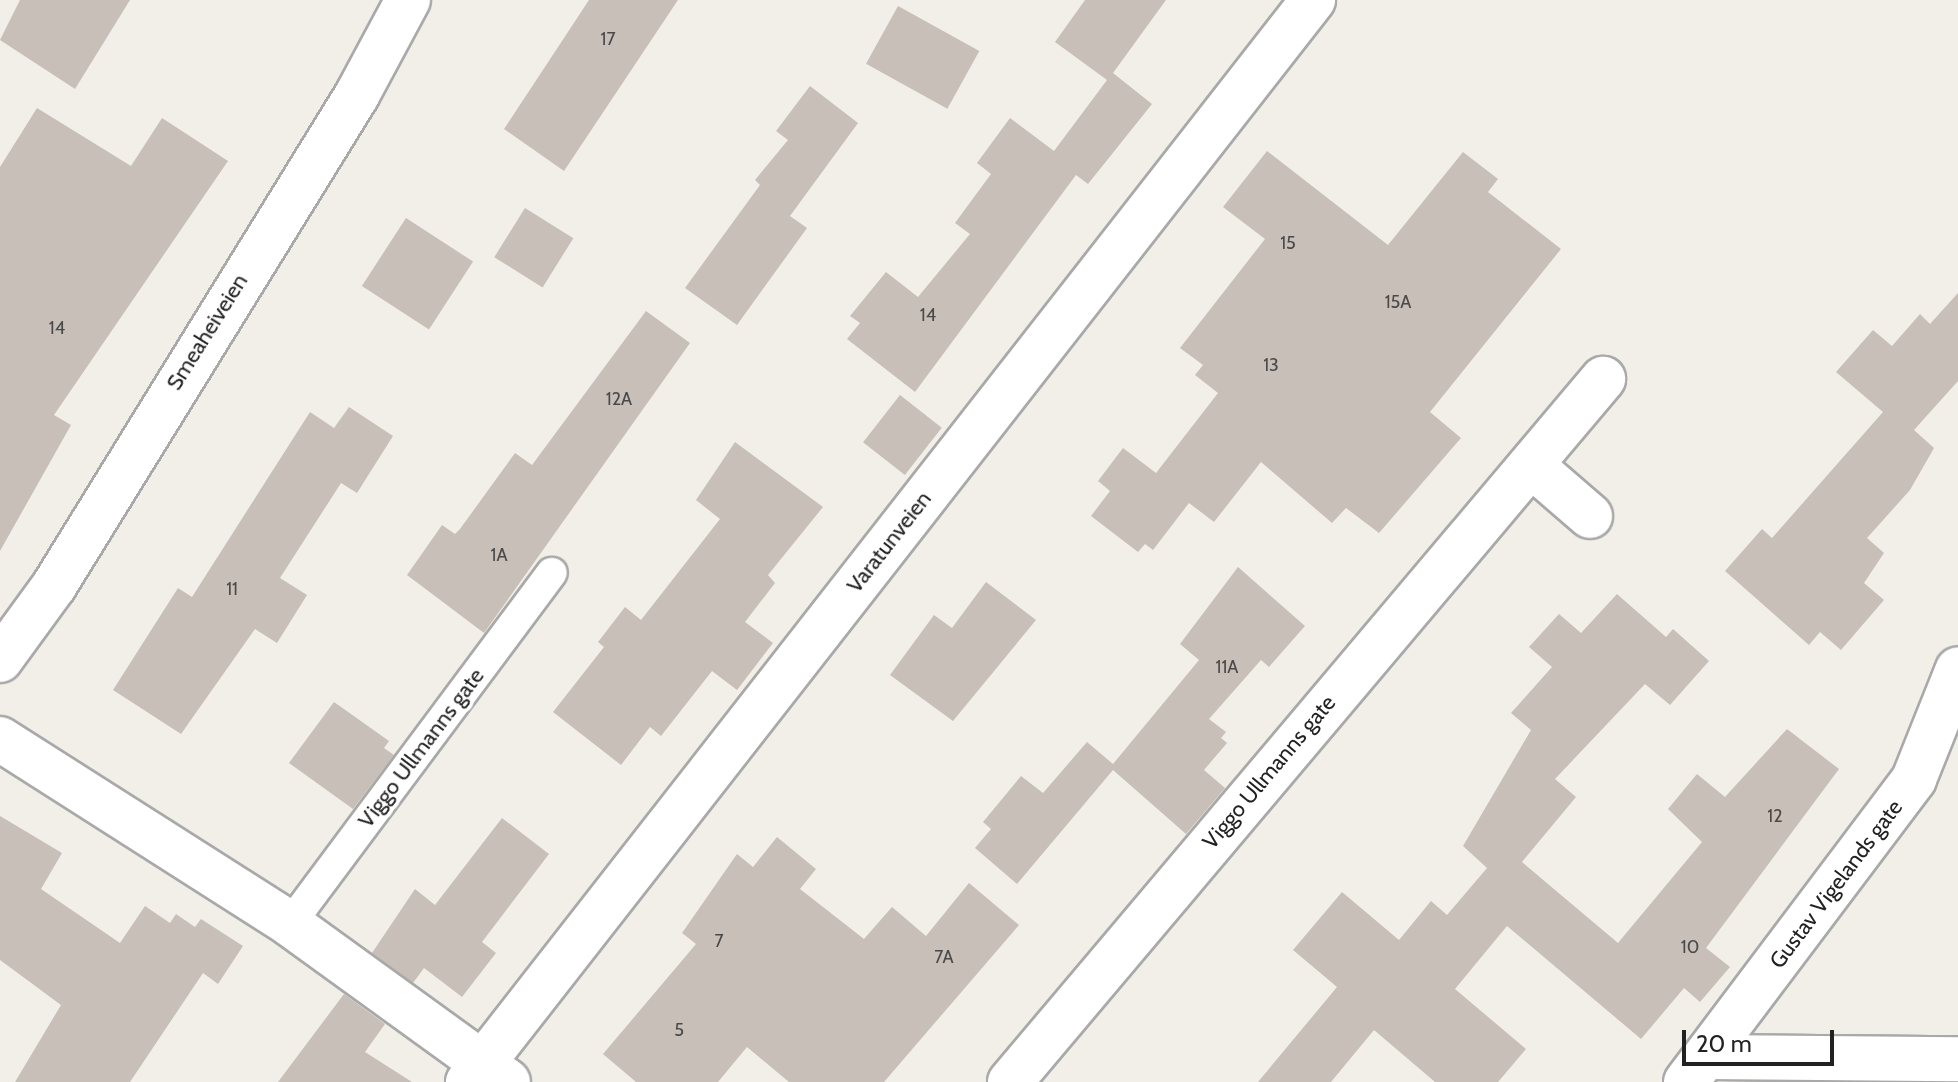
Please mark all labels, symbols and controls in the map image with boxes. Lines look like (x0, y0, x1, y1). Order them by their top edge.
house number: 17 (601, 28, 615, 50)
house number: 15 (1280, 232, 1296, 254)
street label: Smeaheiveien (161, 269, 253, 395)
house number: 15A (1385, 291, 1411, 313)
house number: 14 (920, 304, 936, 326)
house number: 14 (49, 317, 65, 339)
house number: 13 (1263, 354, 1279, 376)
house number: 12A (606, 388, 632, 410)
street label: Varatunveien (841, 486, 937, 598)
house number: 1A (491, 544, 507, 566)
house number: 11 (226, 578, 238, 600)
house number: 11A (1216, 656, 1238, 678)
street label: Viggo Ullmanns gate (353, 663, 489, 833)
street label: Viggo Ullmanns gate (1197, 690, 1341, 854)
street label: Gustav Vigelands gate (1764, 795, 1908, 973)
house number: 12 (1767, 805, 1783, 827)
house number: 7 (714, 930, 724, 952)
house number: 10 (1681, 936, 1699, 958)
house number: 7A (934, 946, 954, 968)
scale bar (1686, 1014, 1838, 1064)
house number: 5 (674, 1019, 684, 1041)
text: 20 m (1696, 1029, 1752, 1058)

